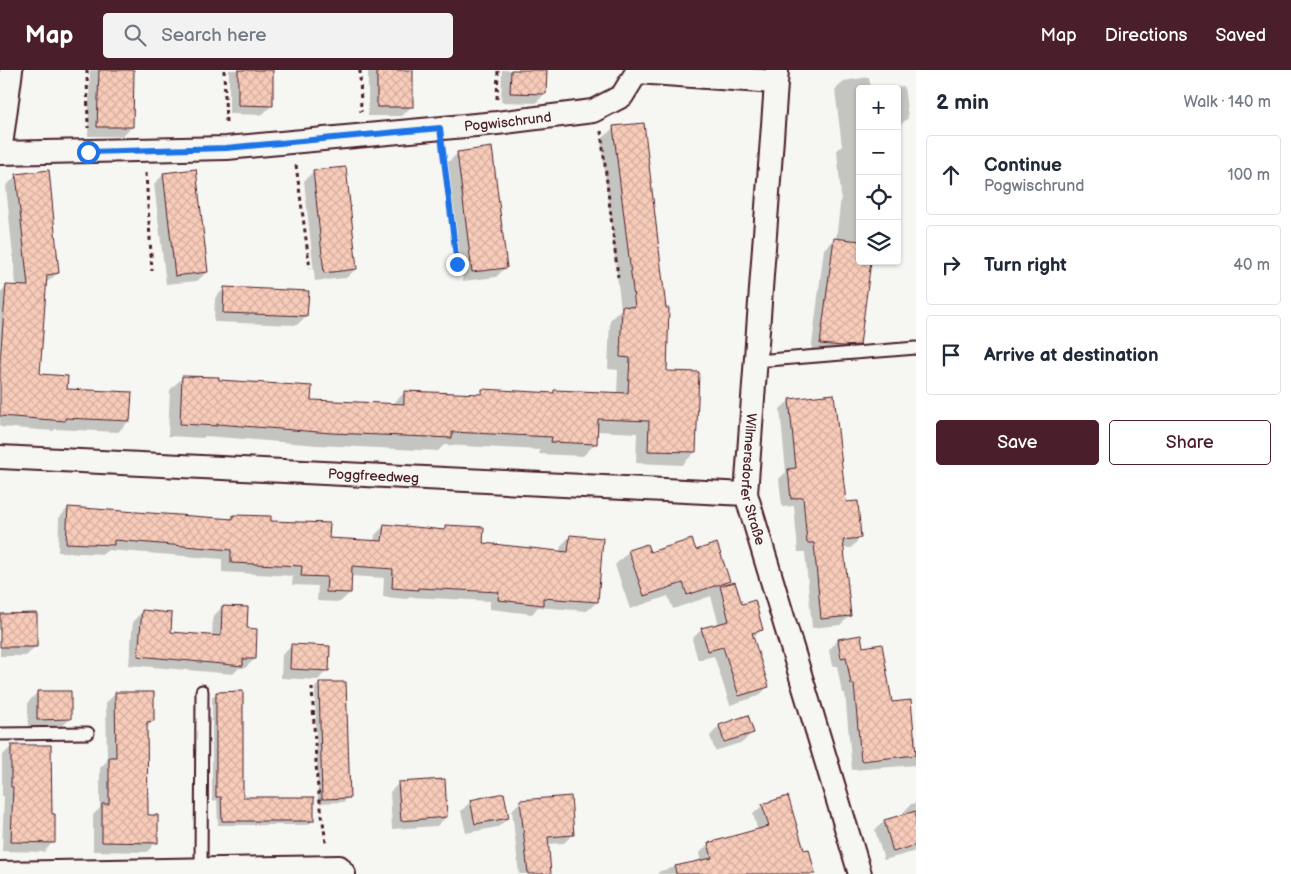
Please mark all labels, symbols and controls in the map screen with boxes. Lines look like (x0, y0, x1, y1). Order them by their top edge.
search box (103, 13, 453, 58)
text: Map (25, 21, 73, 50)
icon: search (121, 21, 149, 49)
text: Search here (161, 24, 267, 47)
text: Map (1041, 25, 1077, 46)
text: Directions (1105, 25, 1187, 46)
text: Saved (1215, 25, 1266, 46)
map controls (856, 85, 901, 265)
button: + (856, 85, 901, 130)
text: 2 min (936, 90, 989, 115)
text: Walk · 140 m (1184, 93, 1271, 112)
street label: Pogwischrund (463, 108, 552, 135)
button: − (856, 130, 901, 175)
route start (77, 141, 100, 164)
text: Continue (984, 154, 1062, 177)
icon: ahead (937, 161, 965, 189)
text: 100 m (1227, 166, 1270, 185)
button: locate (856, 175, 901, 220)
text: Pogwischrund (984, 177, 1084, 196)
button: layers (856, 220, 901, 265)
icon: right (937, 251, 965, 279)
route end (446, 253, 469, 276)
text: Turn right (984, 254, 1067, 277)
text: 40 m (1233, 256, 1270, 275)
icon: arrive (937, 341, 965, 369)
text: Arrive at destination (984, 344, 1159, 367)
street label: Wilmersdorfer Straße (737, 413, 769, 547)
button: Save (936, 420, 1099, 465)
button: Share (1109, 420, 1271, 465)
street label: Poggfreedweg (328, 465, 420, 487)

